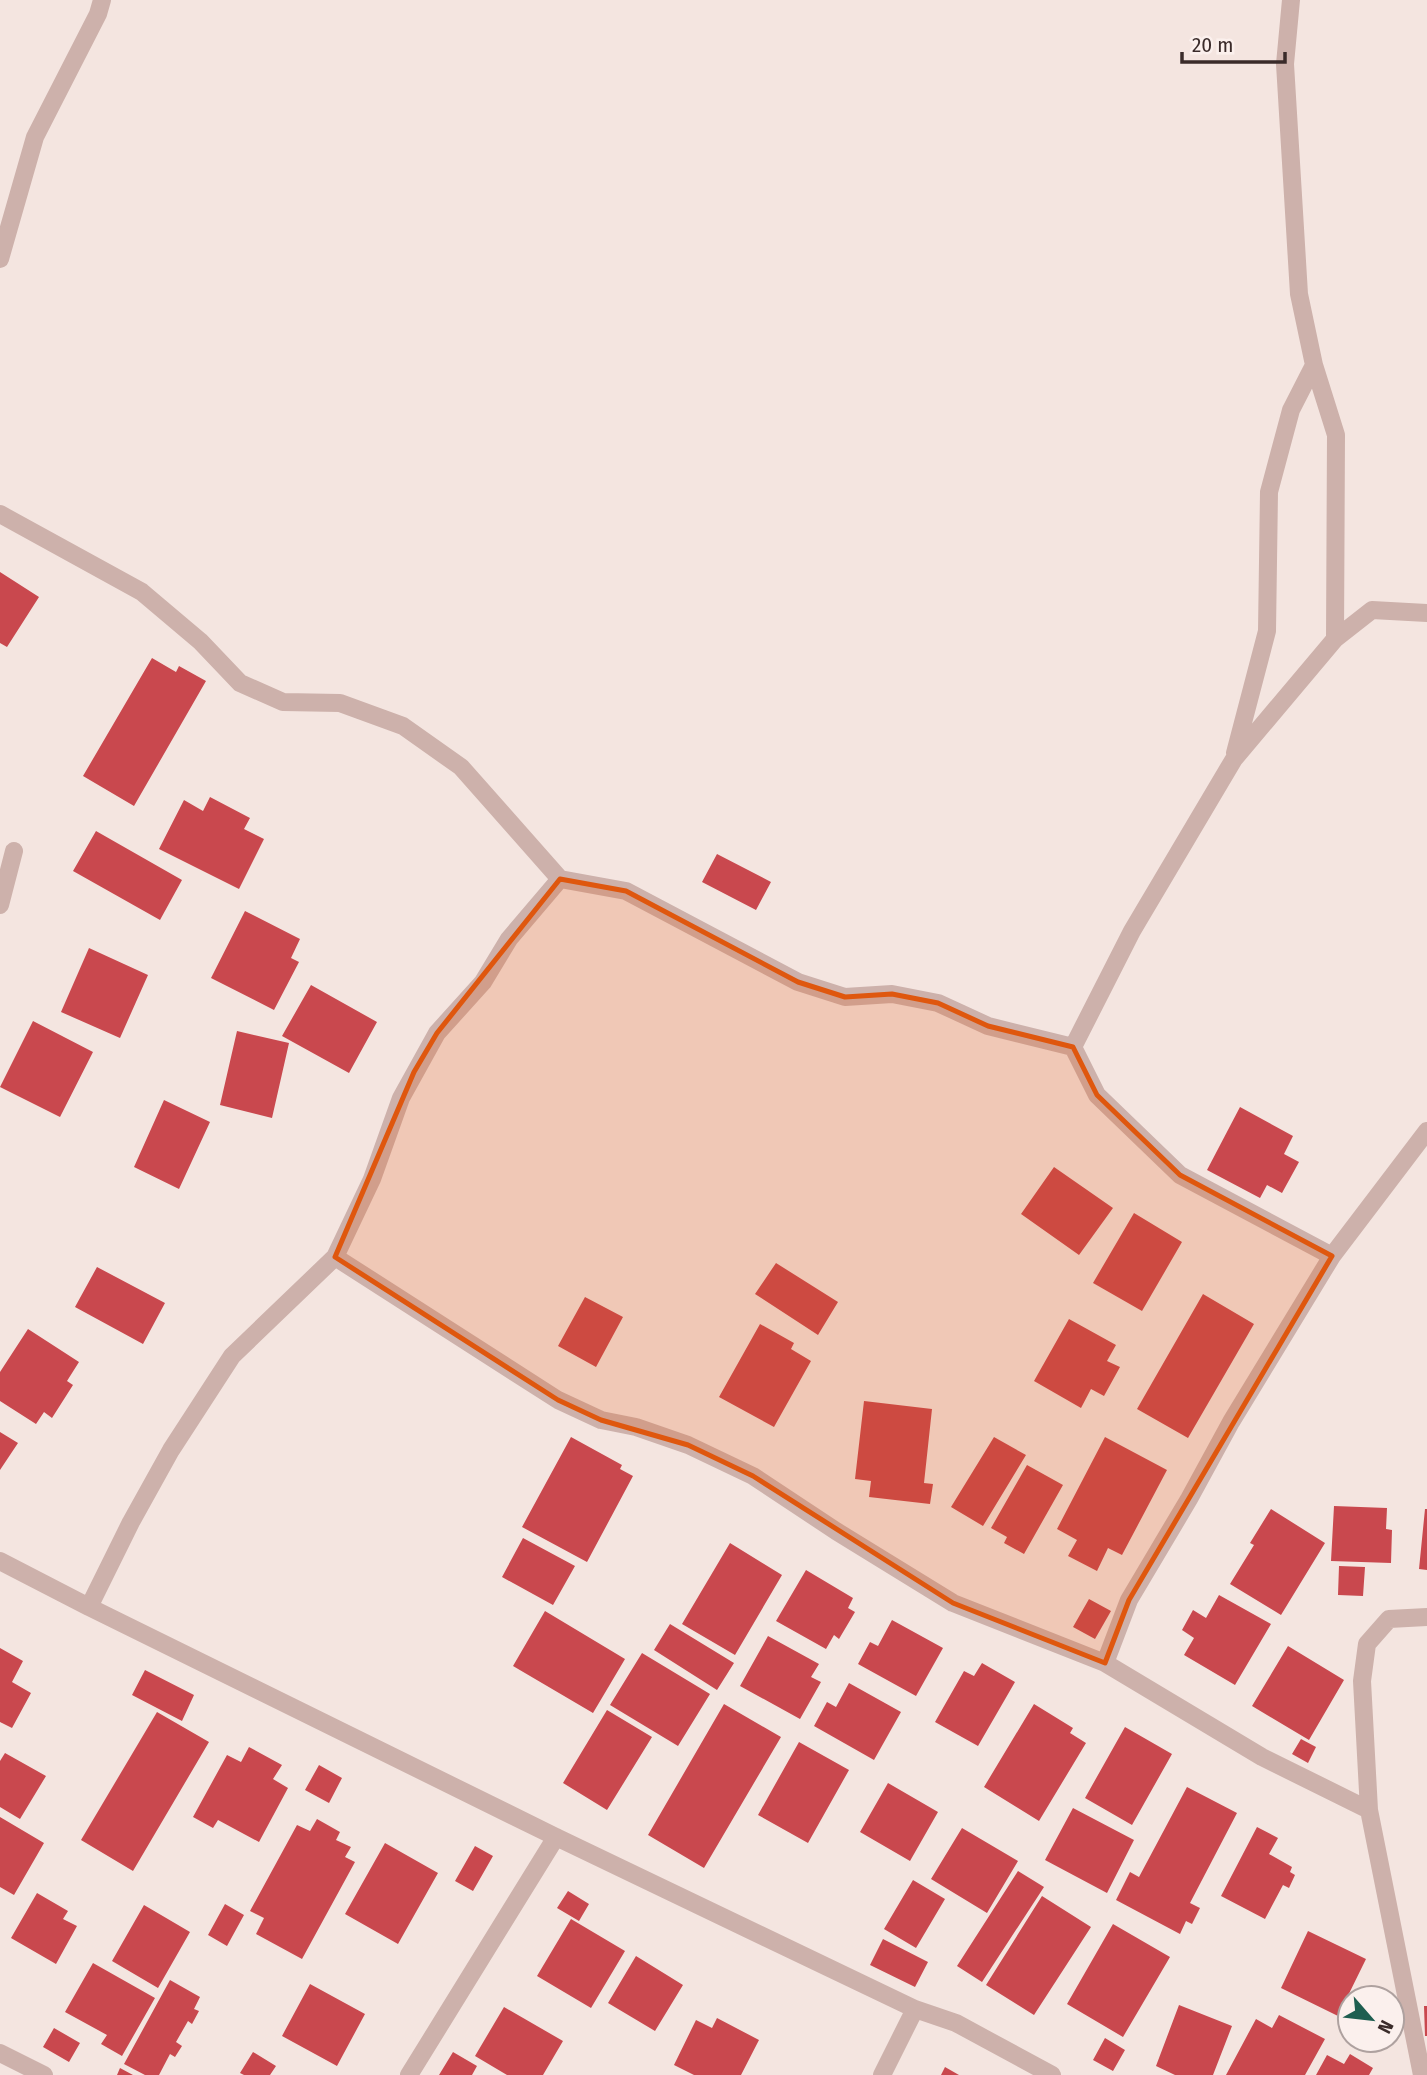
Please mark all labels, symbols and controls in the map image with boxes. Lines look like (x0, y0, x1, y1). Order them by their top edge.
scale bar (1182, 21, 1285, 65)
text: 20 m (1192, 32, 1233, 58)
north arrow (1336, 1984, 1406, 2054)
text: N (1373, 2016, 1398, 2037)

